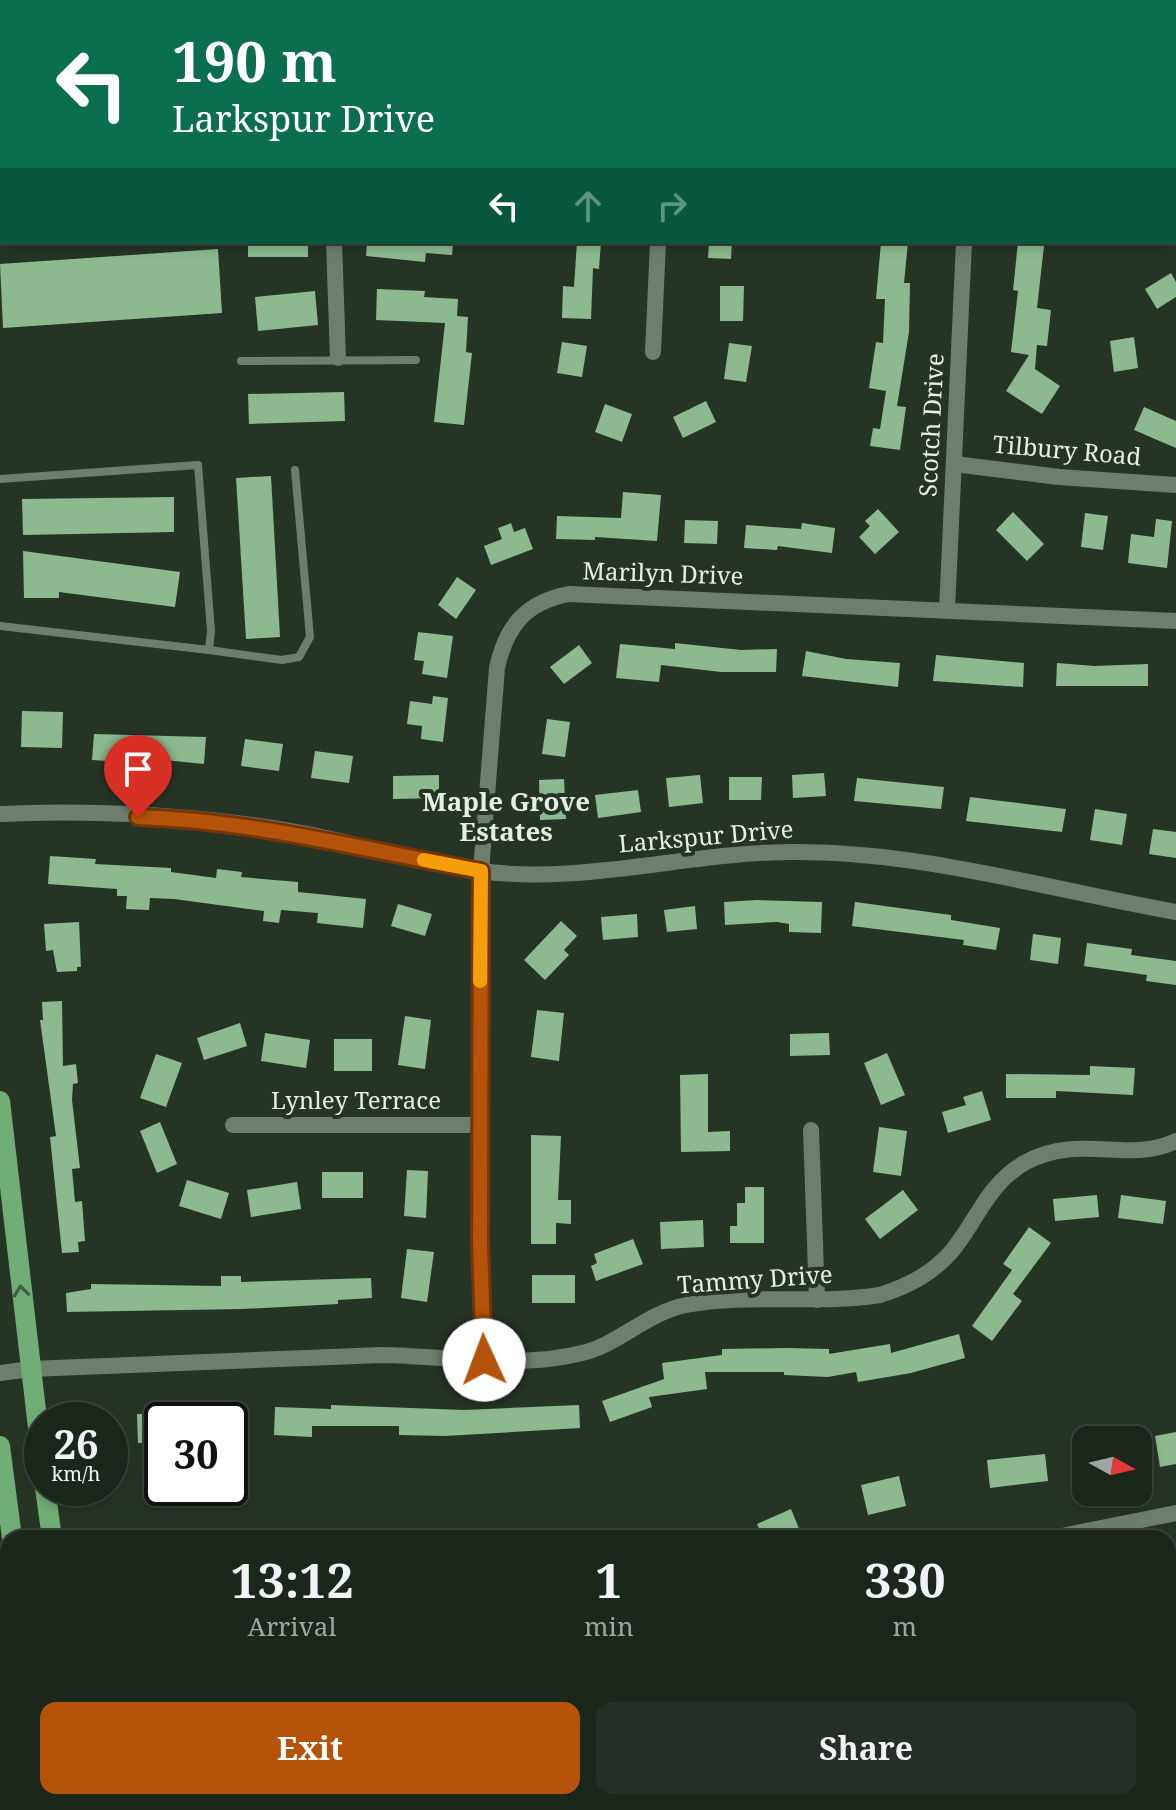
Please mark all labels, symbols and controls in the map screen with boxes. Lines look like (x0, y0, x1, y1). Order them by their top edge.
text: 190 m (172, 22, 337, 98)
icon: left (40, 32, 144, 136)
text: Larkspur Drive (172, 94, 435, 143)
icon: left (482, 184, 526, 228)
icon: ahead (566, 184, 610, 228)
icon: right (650, 184, 694, 228)
street label: Scotch Drive (910, 352, 951, 497)
street label: Tilbury Road (992, 427, 1143, 472)
street label: Marilyn Drive (582, 553, 744, 592)
pin (104, 735, 172, 817)
icon: arrive (116, 747, 160, 791)
district label: Maple Grove Estates (422, 783, 590, 849)
street label: Larkspur Drive (617, 811, 795, 860)
street label: Lynley Terrace (271, 1083, 441, 1116)
street label: Tammy Drive (676, 1257, 834, 1300)
one-way arrow (13, 1285, 30, 1298)
position arrow (442, 1318, 526, 1402)
speed limit sign: 30 (144, 1402, 248, 1506)
text: 26 (53, 1416, 99, 1471)
north arrow (1072, 1426, 1152, 1506)
map controls (1072, 1426, 1152, 1506)
text: km/h (51, 1460, 101, 1487)
text: 13:12 (230, 1547, 354, 1612)
text: 1 (595, 1547, 622, 1612)
text: 330 (864, 1547, 946, 1612)
text: Arrival (248, 1608, 336, 1644)
text: min (584, 1608, 634, 1644)
text: m (893, 1608, 917, 1644)
button: Exit (40, 1702, 580, 1794)
button: Share (596, 1702, 1136, 1794)

